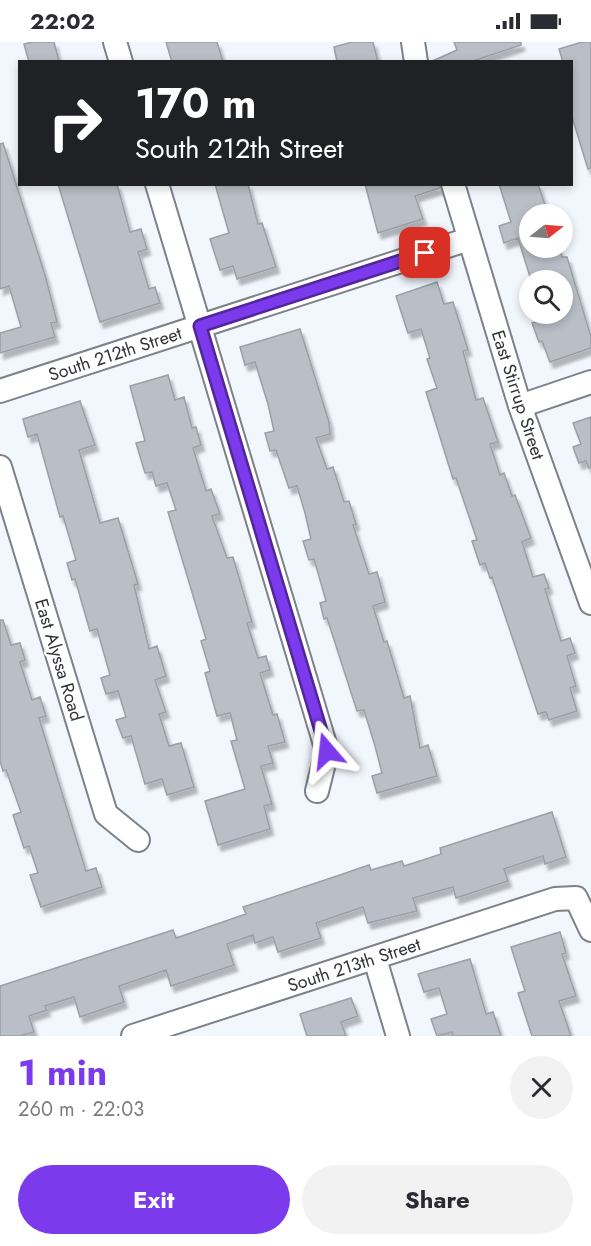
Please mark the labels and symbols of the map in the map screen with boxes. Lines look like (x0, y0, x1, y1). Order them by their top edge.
north arrow (519, 204, 573, 258)
pin (399, 227, 450, 278)
street label: South 212th Street (45, 320, 186, 388)
street label: East Stirrup Street (485, 327, 551, 464)
street label: East Alyssa Road (28, 596, 90, 724)
position arrow (295, 719, 359, 783)
street label: South 213th Street (284, 931, 425, 999)

